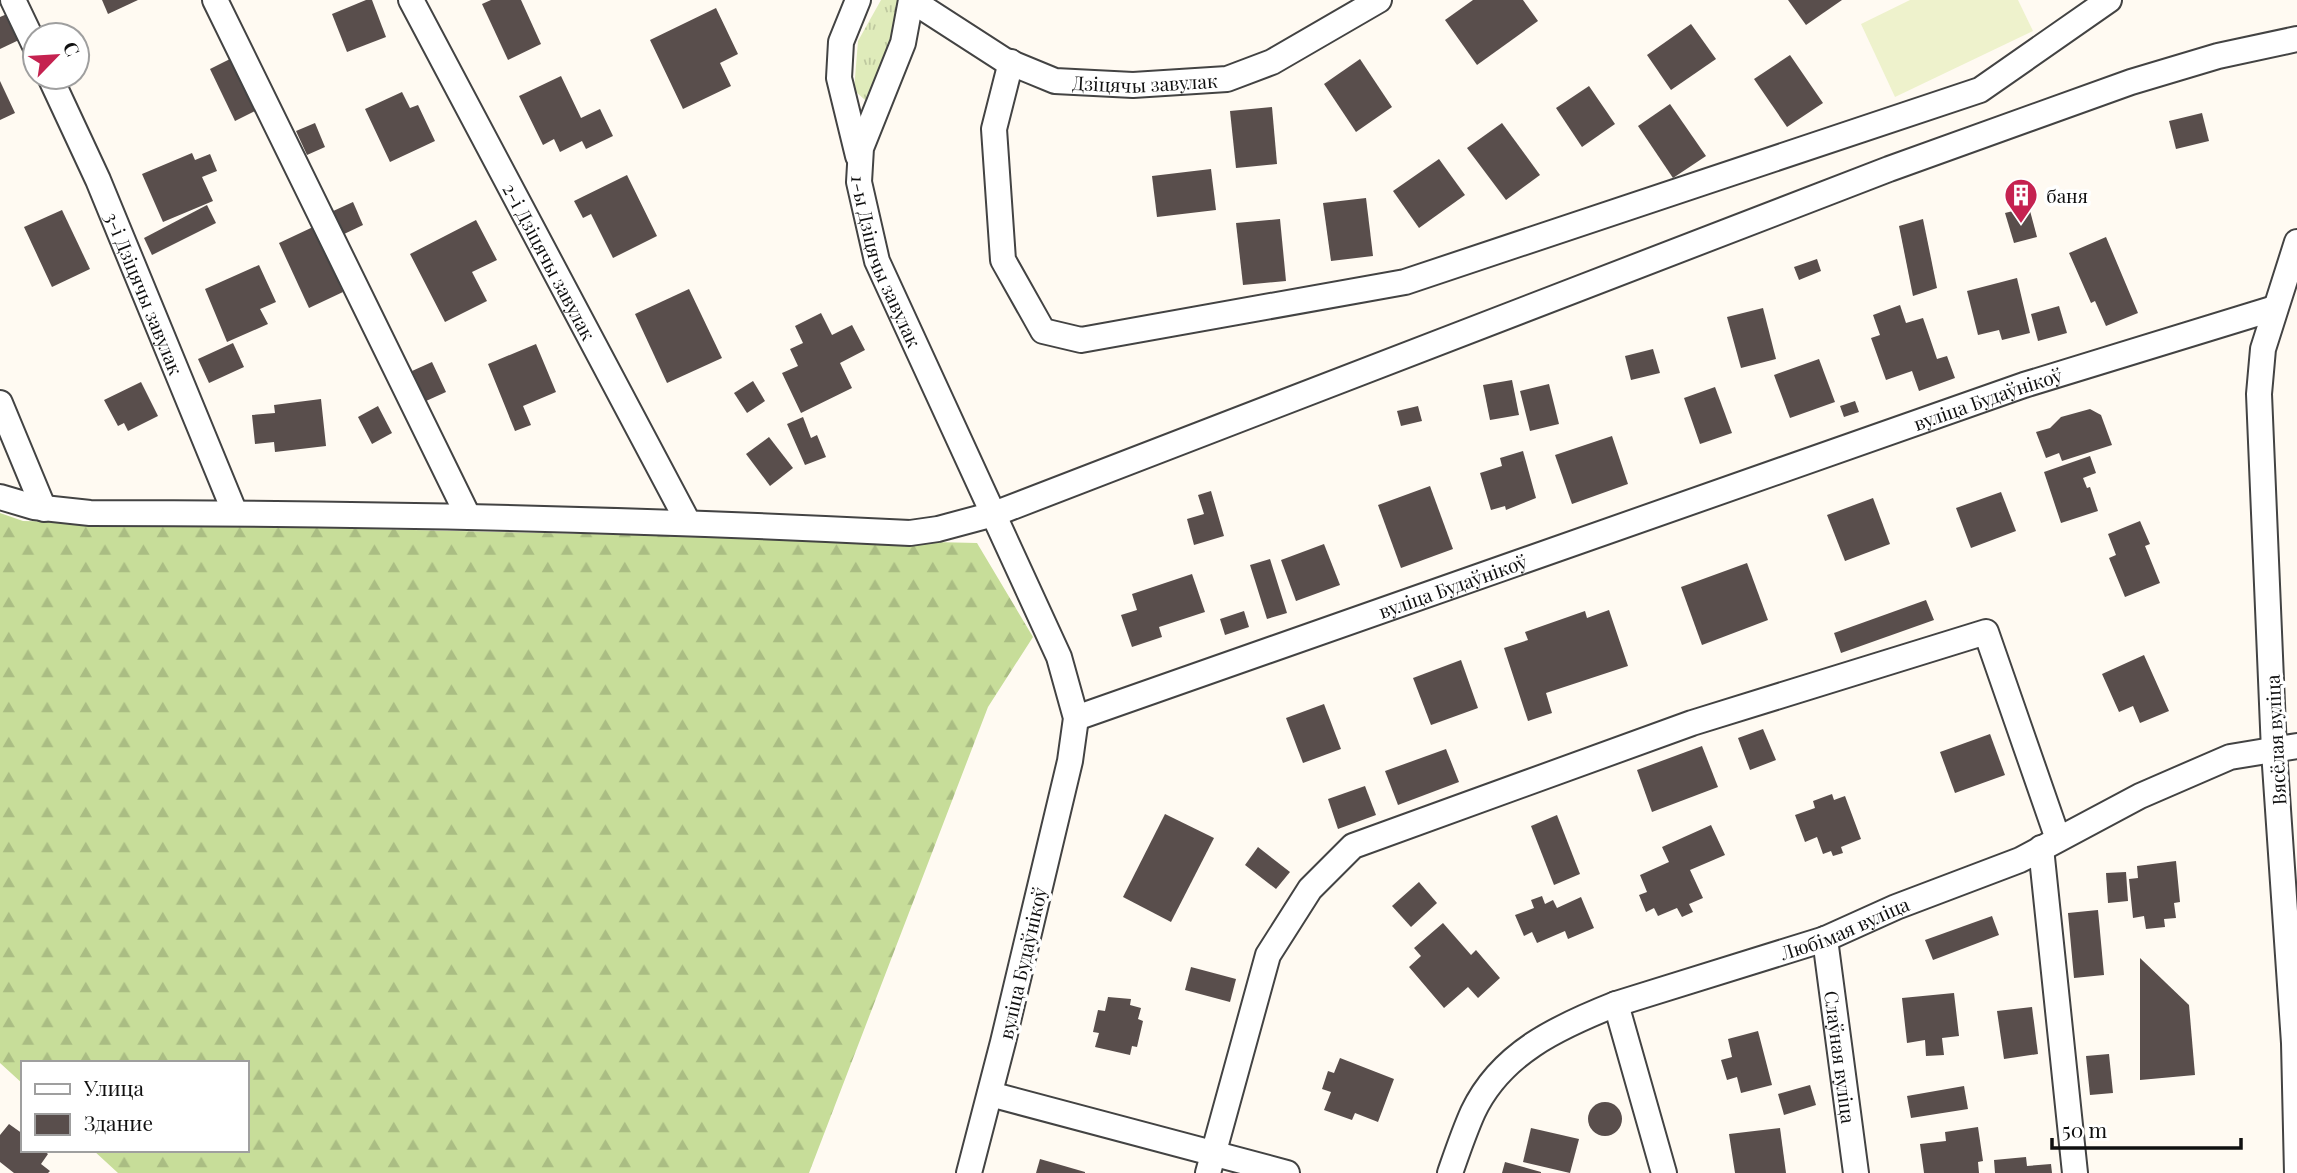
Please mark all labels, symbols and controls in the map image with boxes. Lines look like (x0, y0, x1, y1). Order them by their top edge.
north arrow (21, 21, 91, 91)
text: С (58, 37, 87, 60)
street label: Дзіцячы завулак (1072, 67, 1219, 98)
street label: 1-ы Дзіцячы завулак (846, 175, 928, 351)
building icon: баня (2002, 176, 2040, 225)
street label: 2-і Дзіцячы завулак (497, 178, 602, 345)
place label: баня (2046, 182, 2088, 208)
street label: 3-і Дзіцячы завулак (99, 208, 190, 379)
street label: вуліца Будаўнікоў (1910, 361, 2065, 436)
street label: вуліца Будаўнікоў (1375, 548, 1531, 624)
street label: Вясёлая вуліца (2259, 674, 2291, 806)
street label: вуліца Будаўнікоў (992, 884, 1052, 1042)
street label: Любімая вуліца (1776, 890, 1913, 966)
street label: Слаўная вуліца (1819, 989, 1862, 1126)
legend (21, 1061, 248, 1152)
text: Улица (83, 1073, 145, 1101)
scale bar (2052, 1106, 2241, 1150)
text: Здание (84, 1108, 153, 1136)
text: 50 m (2062, 1115, 2108, 1143)

